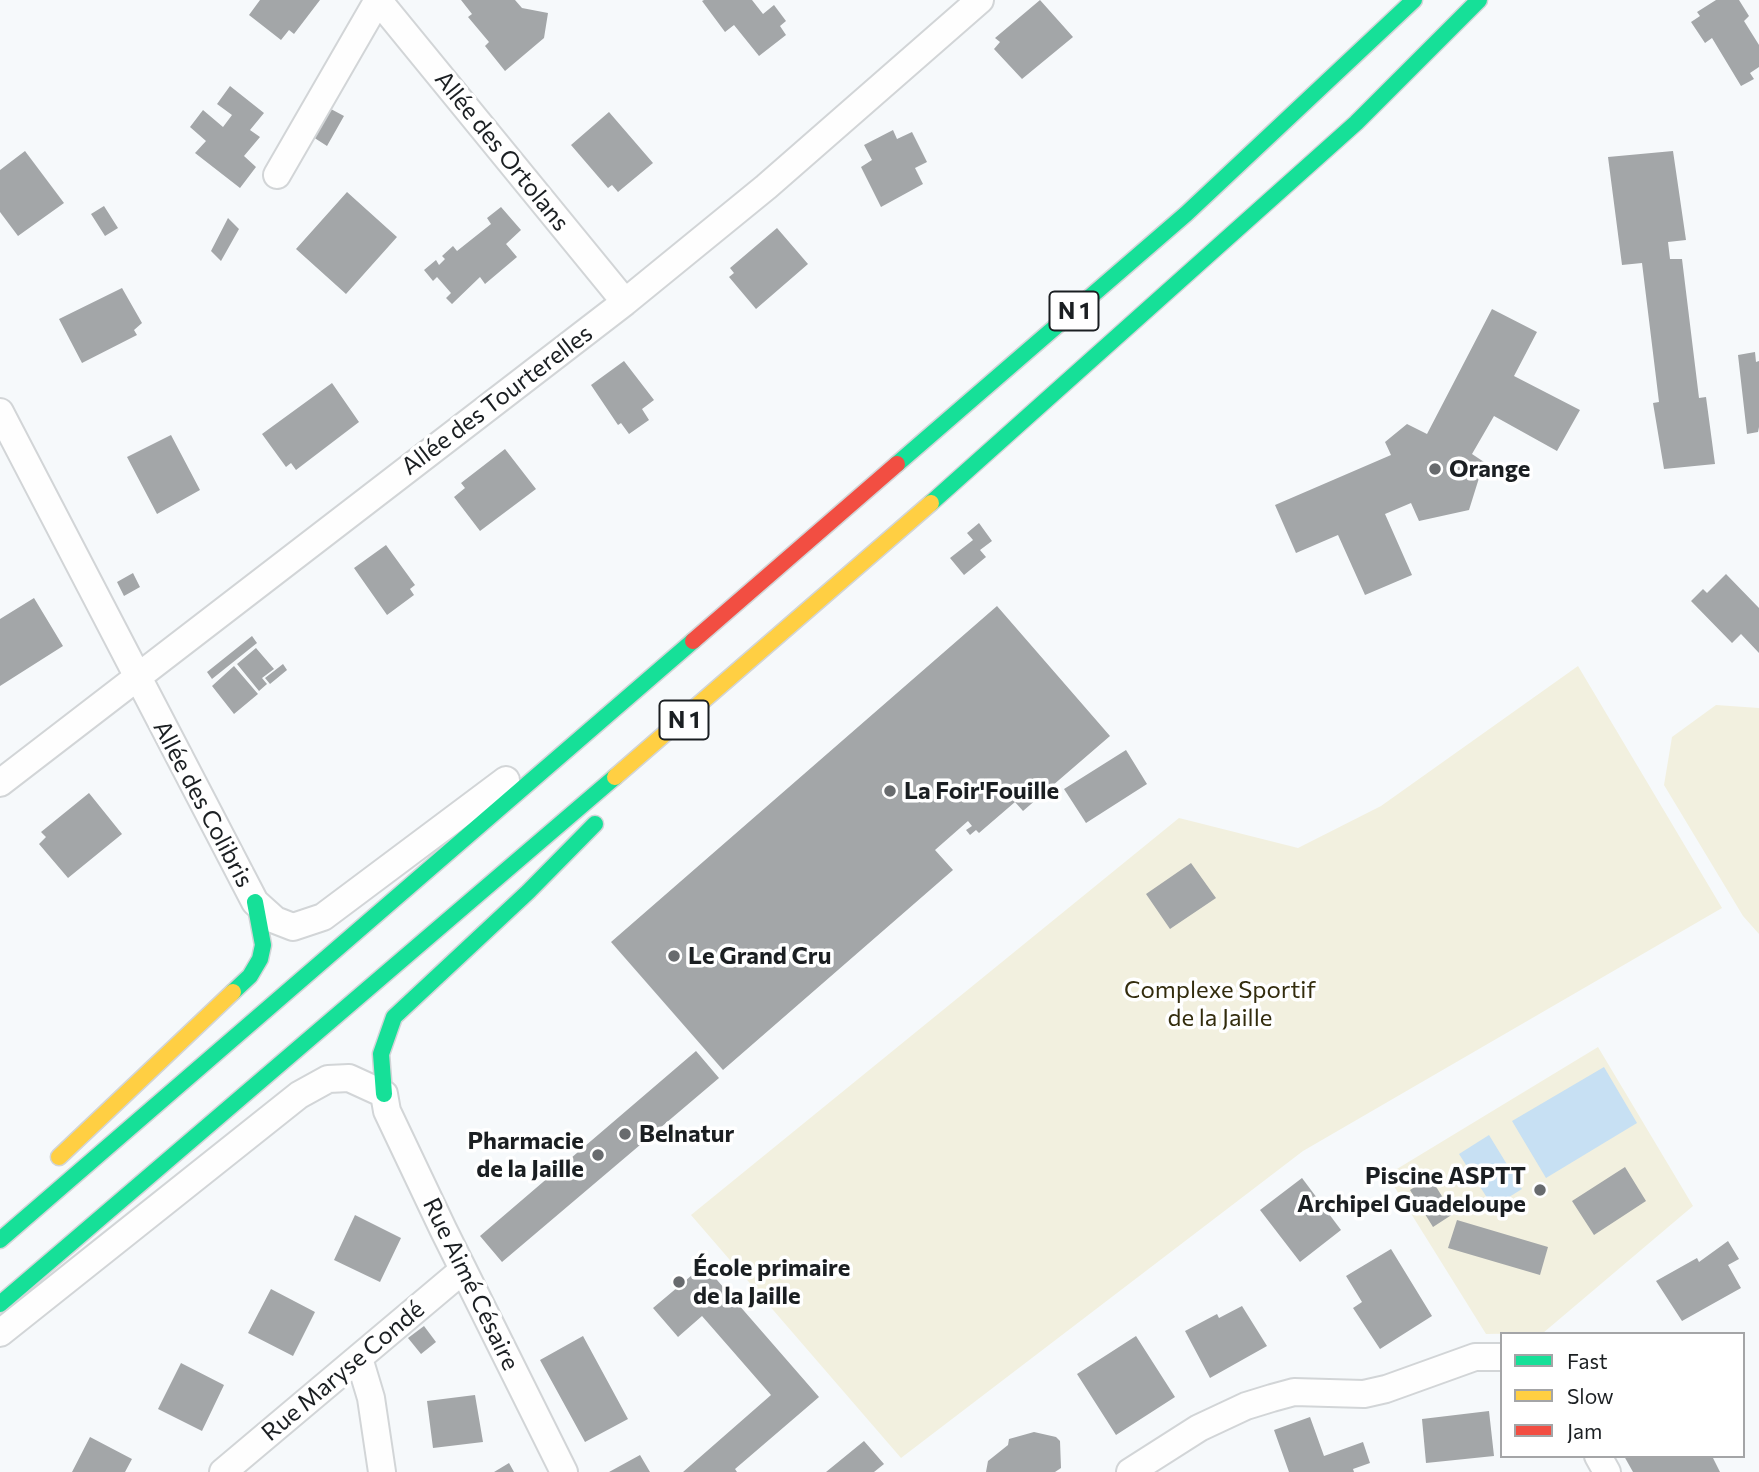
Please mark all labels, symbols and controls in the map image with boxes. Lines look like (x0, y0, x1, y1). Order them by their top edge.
street label: Allée des Ortolans (429, 65, 575, 237)
road number: N 1 (1050, 292, 1098, 330)
street label: Allée des Tourterelles (396, 319, 598, 481)
place label: Orange (1449, 455, 1530, 483)
marker: Orange (1427, 461, 1443, 477)
road number: N 1 (660, 700, 708, 740)
street label: Allée des Colibris (147, 716, 259, 892)
place label: La Foir'Fouille (904, 777, 1059, 805)
marker: La Foir'Fouille (882, 783, 898, 799)
place label: Le Grand Cru (688, 942, 831, 970)
marker: Le Grand Cru (666, 948, 682, 964)
park label: Complexe Sportif de la Jaille (1124, 976, 1316, 1032)
place label: Belnatur (639, 1120, 734, 1148)
marker: Belnatur (617, 1126, 633, 1142)
place label: Pharmacie de la Jaille (467, 1127, 584, 1183)
marker: Pharmacie de la Jaille (590, 1147, 606, 1163)
place label: Piscine ASPTT Archipel Guadeloupe (1297, 1162, 1526, 1218)
marker: Piscine ASPTT Archipel Guadeloupe (1532, 1182, 1548, 1198)
street label: Rue Aimé Césaire (417, 1193, 525, 1375)
place label: École primaire de la Jaille (693, 1254, 850, 1310)
marker: École primaire de la Jaille (671, 1274, 687, 1290)
street label: Rue Maryse Condé (256, 1295, 430, 1447)
legend (1500, 1332, 1745, 1458)
text: Fast (1567, 1348, 1608, 1373)
text: Slow (1567, 1383, 1614, 1408)
text: Jam (1567, 1418, 1602, 1443)

